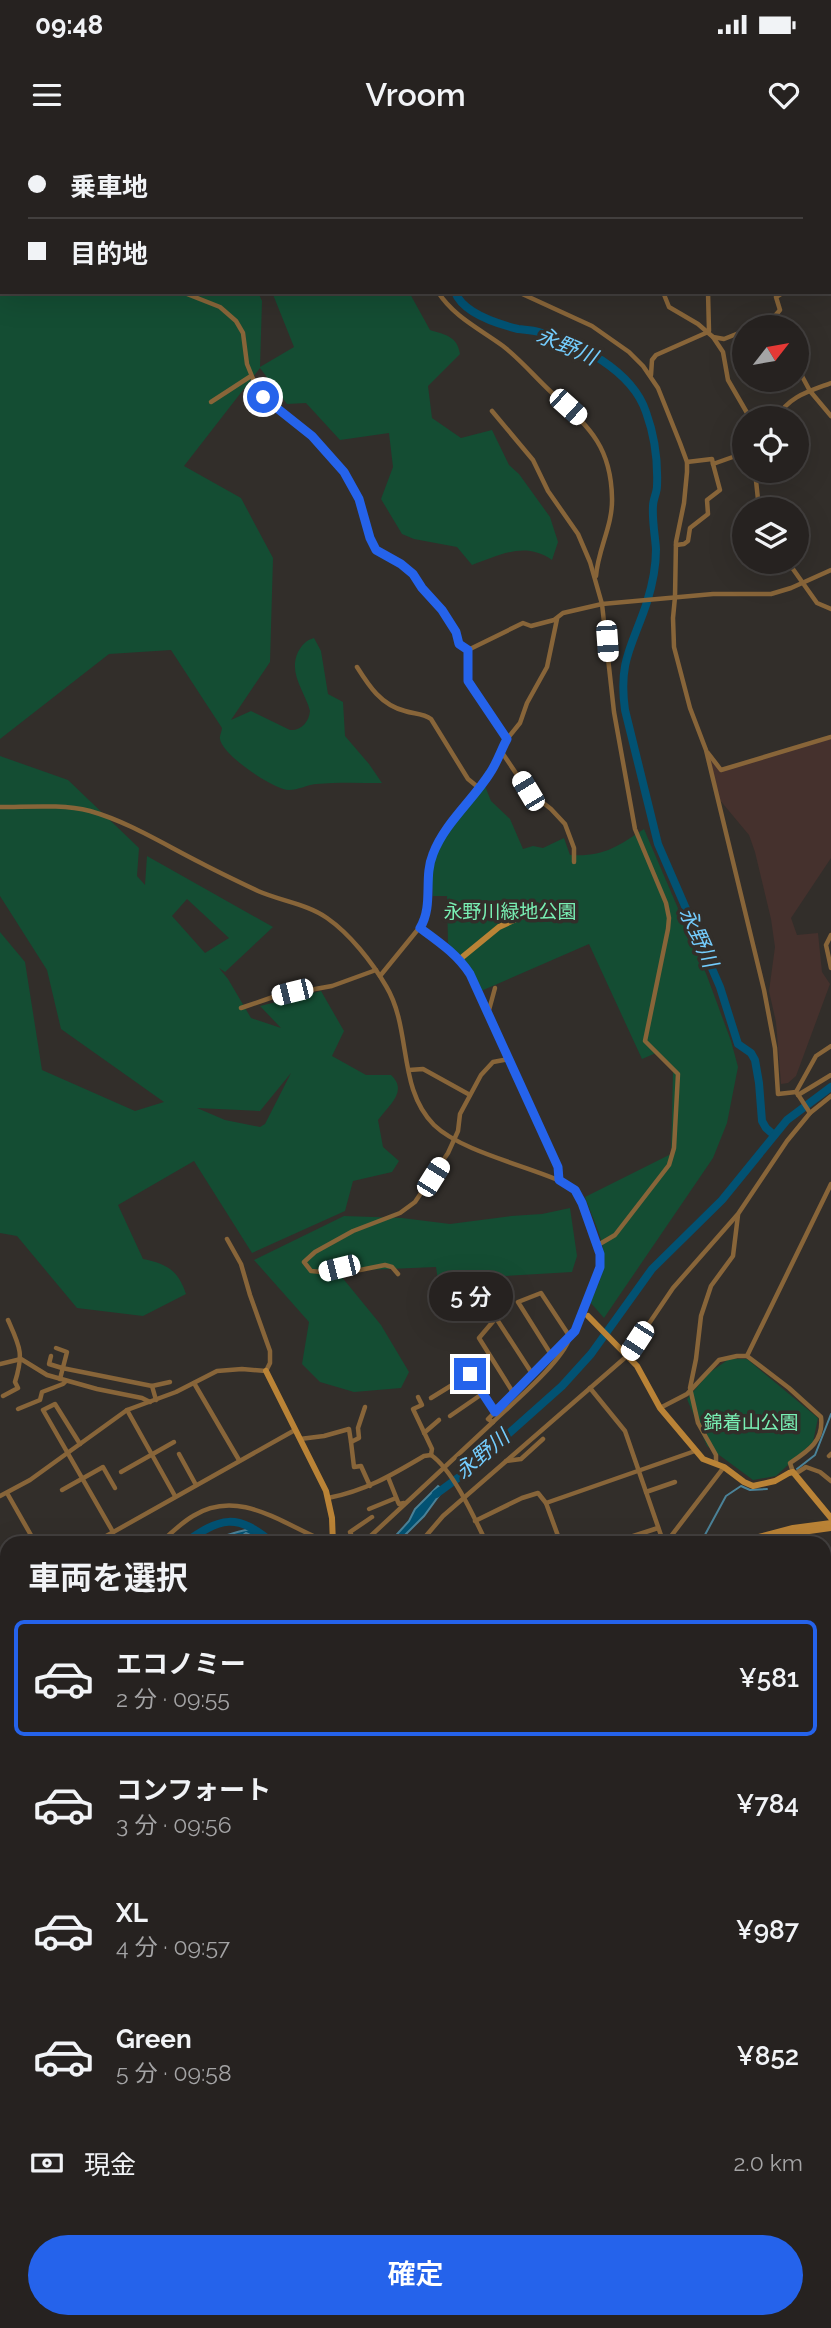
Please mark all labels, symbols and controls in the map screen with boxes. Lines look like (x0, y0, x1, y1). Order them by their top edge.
text: 09:48 (35, 10, 103, 40)
icon: menu (28, 76, 66, 114)
text: Vroom (365, 76, 466, 113)
icon: heart (765, 76, 803, 114)
text: 乗車地 (70, 172, 148, 202)
text: 目的地 (70, 239, 148, 269)
north arrow (732, 315, 808, 392)
map controls (732, 315, 809, 574)
water label: 永野川 (533, 322, 603, 371)
route start (247, 381, 279, 413)
car (546, 385, 591, 429)
button: locate (732, 406, 809, 483)
button: layers (732, 497, 809, 574)
car (596, 619, 619, 663)
car (509, 768, 548, 814)
park label: 永野川緑地公園 (443, 900, 577, 922)
water label: 永野川 (675, 903, 724, 973)
car (270, 977, 315, 1007)
car (413, 1154, 454, 1200)
car (317, 1253, 362, 1283)
callout: 5 分 (428, 1272, 512, 1322)
text: 5 分 (450, 1283, 492, 1310)
car (617, 1318, 658, 1364)
route end (454, 1358, 486, 1390)
park label: 錦着山公園 (703, 1411, 799, 1433)
water label: 永野川 (450, 1423, 516, 1484)
text: 車両を選択 (28, 1559, 188, 1596)
icon: car (32, 1647, 95, 1710)
text: エコノミー (116, 1649, 246, 1679)
text: ¥581 (739, 1663, 799, 1693)
text: 2 分 · 09:55 (116, 1685, 230, 1712)
icon: car (32, 1773, 95, 1836)
text: コンフォート (116, 1775, 271, 1805)
text: ¥784 (736, 1789, 799, 1819)
text: 3 分 · 09:56 (116, 1811, 232, 1838)
text: XL (116, 1898, 148, 1928)
icon: car (32, 1899, 95, 1962)
text: ¥987 (736, 1915, 799, 1945)
text: 4 分 · 09:57 (116, 1933, 230, 1960)
text: Green (116, 2024, 192, 2054)
icon: car (32, 2025, 95, 2088)
text: ¥852 (737, 2041, 799, 2071)
text: 5 分 · 09:58 (116, 2059, 232, 2086)
icon: cash (28, 2144, 66, 2182)
text: 2.0 km (733, 2149, 803, 2176)
text: 現金 (84, 2150, 136, 2180)
button: 確定 (28, 2235, 803, 2315)

